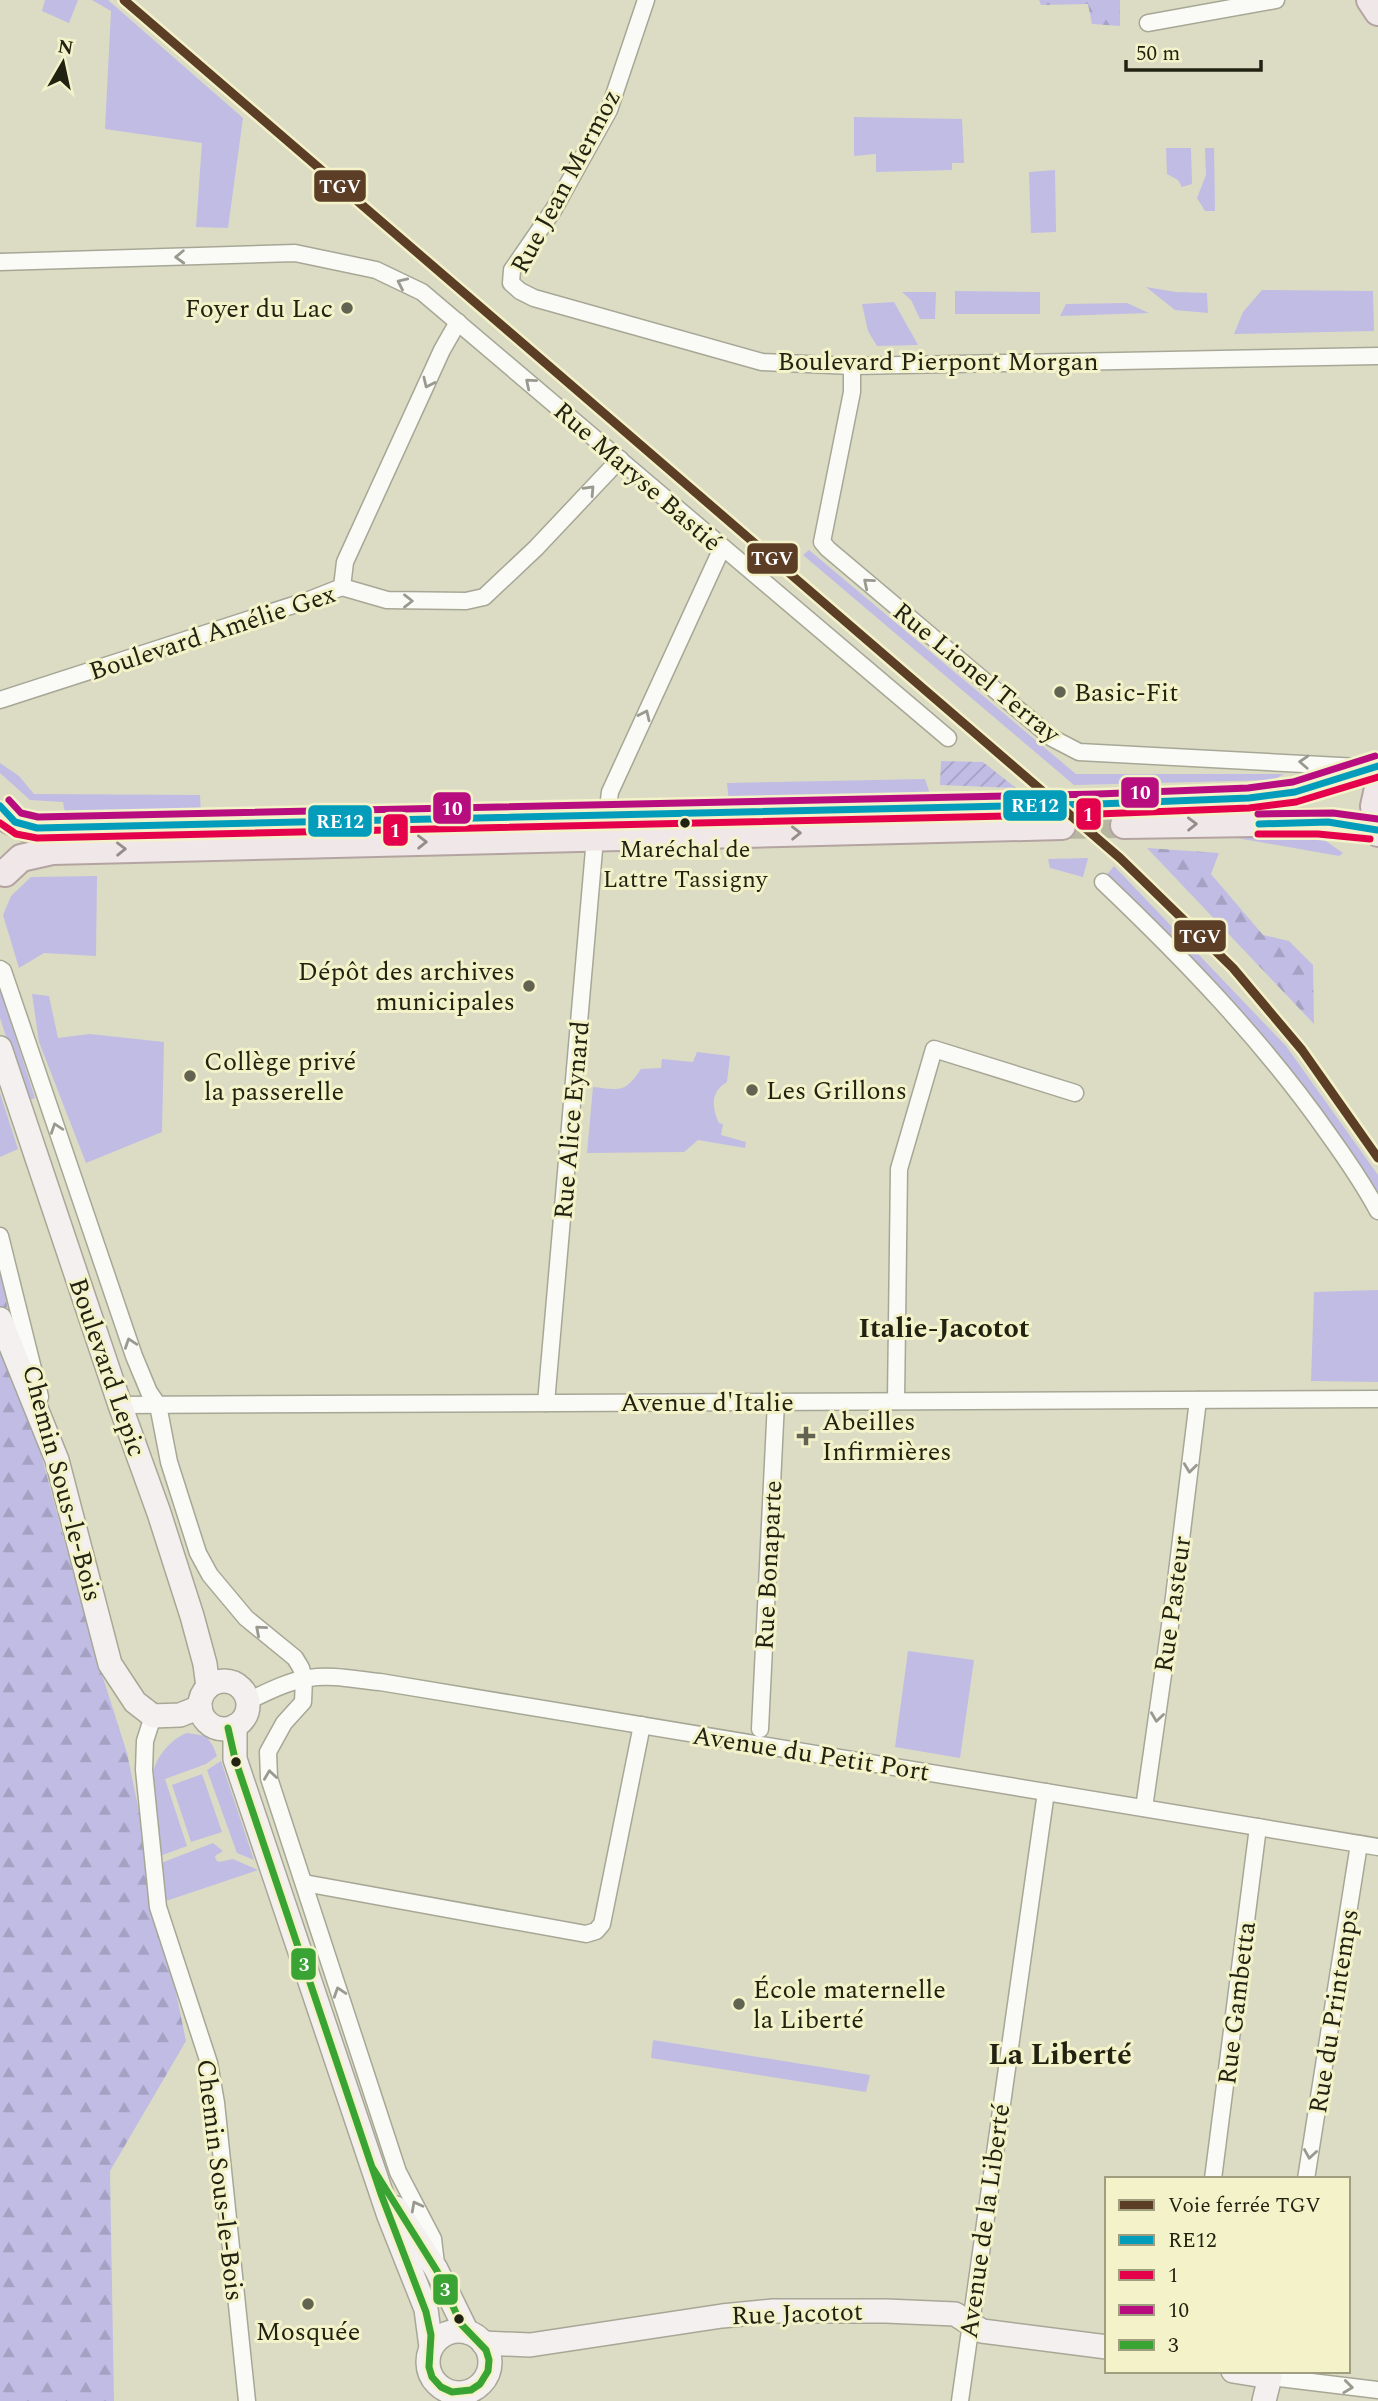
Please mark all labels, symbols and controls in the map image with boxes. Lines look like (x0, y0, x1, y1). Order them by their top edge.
north arrow (28, 28, 98, 98)
scale bar (1126, 28, 1261, 72)
text: N (55, 32, 75, 63)
text: 50 m (1136, 38, 1180, 70)
street label: Rue Jean Mermoz (500, 82, 631, 281)
line badge: TGV (313, 169, 367, 203)
text: TGV (319, 173, 361, 202)
one-way arrow (174, 249, 185, 264)
one-way arrow (397, 277, 410, 291)
place label: Foyer du Lac (185, 289, 333, 329)
marker: Foyer du Lac (339, 300, 355, 316)
street label: Boulevard Pierpont Morgan (777, 342, 1099, 382)
one-way arrow (422, 375, 436, 388)
one-way arrow (526, 379, 539, 391)
street label: Rue Maryse Bastié (544, 392, 731, 562)
one-way arrow (582, 485, 595, 498)
line badge: TGV (746, 542, 799, 575)
text: TGV (751, 545, 793, 574)
street label: Boulevard Amélie Gex (84, 574, 341, 692)
one-way arrow (863, 579, 876, 591)
street label: Rue Lionel Terray (884, 592, 1070, 754)
one-way arrow (403, 593, 414, 609)
place label: Basic-Fit (1074, 673, 1178, 713)
marker: Basic-Fit (1052, 684, 1068, 700)
one-way arrow (637, 710, 651, 722)
one-way arrow (1299, 755, 1310, 770)
line badge: 10 (1120, 776, 1160, 809)
text: 10 (1129, 779, 1151, 808)
line badge: RE12 (1002, 789, 1068, 822)
line badge: 10 (432, 791, 472, 825)
text: RE12 (1011, 792, 1059, 821)
text: 10 (441, 795, 463, 824)
line badge: 1 (1075, 797, 1102, 831)
text: 1 (1083, 801, 1093, 830)
line badge: RE12 (307, 804, 373, 838)
text: RE12 (316, 808, 364, 837)
line badge: 1 (382, 813, 409, 847)
marker: Maréchal de Lattre Tassigny (678, 816, 692, 830)
one-way arrow (1187, 816, 1198, 832)
text: 1 (390, 817, 400, 846)
one-way arrow (791, 825, 802, 840)
place label: Maréchal de Lattre Tassigny (603, 832, 769, 898)
one-way arrow (417, 834, 427, 850)
one-way arrow (115, 842, 126, 857)
line badge: TGV (1173, 919, 1227, 953)
text: TGV (1179, 923, 1221, 952)
place label: Dépôt des archives municipales (298, 952, 515, 1022)
marker: Dépôt des archives municipales (521, 978, 537, 994)
street label: Rue Alice Eynard (543, 1019, 601, 1221)
place label: Collège privé la passerelle (204, 1042, 356, 1112)
marker: Collège privé la passerelle (182, 1068, 198, 1084)
place label: Les Grillons (766, 1071, 907, 1111)
marker: Les Grillons (744, 1082, 760, 1098)
one-way arrow (50, 1122, 64, 1134)
street label: Boulevard Lepic (58, 1272, 156, 1462)
district label: Italie-Jacotot (858, 1307, 1030, 1350)
one-way arrow (124, 1337, 138, 1350)
street label: Chemin Sous-le-Bois (11, 1360, 113, 1606)
street label: Avenue d'Italie (620, 1383, 794, 1423)
place label: Abeilles Infirmières (822, 1402, 952, 1472)
marker: Abeilles Infirmières (796, 1426, 816, 1446)
one-way arrow (1183, 1462, 1198, 1473)
street label: Rue Bonaparte (745, 1479, 793, 1651)
street label: Rue Pasteur (1144, 1533, 1202, 1675)
one-way arrow (255, 1626, 268, 1638)
one-way arrow (1150, 1711, 1165, 1723)
street label: Avenue du Petit Port (690, 1716, 932, 1792)
unlabelled marker (229, 1755, 243, 1769)
one-way arrow (263, 1769, 278, 1781)
street label: Rue du Printemps (1298, 1906, 1370, 2116)
street label: Rue Gambetta (1207, 1919, 1267, 2087)
line badge: 3 (290, 1947, 317, 1981)
text: 3 (299, 1951, 310, 1980)
place label: École maternelle la Liberté (753, 1970, 946, 2040)
one-way arrow (333, 1986, 347, 1999)
marker: École maternelle la Liberté (731, 1996, 747, 2012)
district label: La Liberté (988, 2032, 1132, 2078)
street label: Chemin Sous-le-Bois (185, 2057, 255, 2303)
street label: Avenue de la Liberté (949, 2101, 1021, 2341)
one-way arrow (1303, 2148, 1318, 2159)
legend (1105, 2177, 1350, 2373)
text: Voie ferrée TGV (1168, 2190, 1321, 2222)
one-way arrow (410, 2201, 424, 2213)
text: RE12 (1168, 2225, 1217, 2257)
text: 1 (1168, 2260, 1179, 2292)
line badge: 3 (432, 2273, 459, 2306)
text: 3 (440, 2276, 451, 2305)
street label: Rue Jacotot (730, 2292, 864, 2336)
text: 10 (1168, 2295, 1189, 2327)
marker: Mosquée (300, 2296, 316, 2312)
place label: Mosquée (256, 2312, 360, 2352)
unlabelled marker (452, 2312, 466, 2326)
text: 3 (1168, 2330, 1179, 2362)
one-way arrow (1343, 2379, 1354, 2394)

